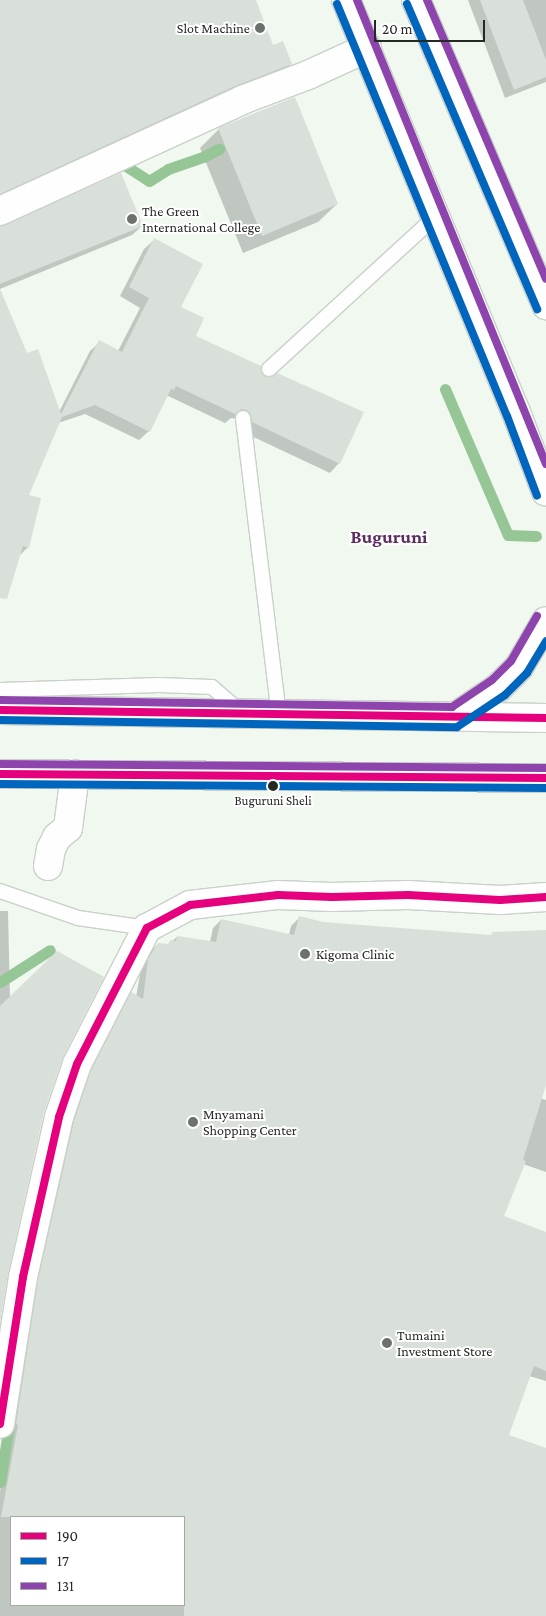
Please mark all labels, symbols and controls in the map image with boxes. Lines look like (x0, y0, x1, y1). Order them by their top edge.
scale bar (376, 10, 487, 42)
place label: Slot Machine (177, 20, 250, 36)
text: 20 m (382, 21, 413, 37)
marker: Slot Machine (254, 22, 266, 34)
place label: The Green International College (142, 203, 260, 236)
marker: The Green International College (126, 213, 138, 225)
district label: Buguruni (350, 526, 428, 548)
marker: Buguruni Sheli (268, 781, 278, 791)
place label: Buguruni Sheli (234, 793, 312, 809)
place label: Kigoma Clinic (316, 946, 394, 962)
marker: Kigoma Clinic (298, 947, 312, 961)
place label: Mnyamani Shopping Center (203, 1106, 297, 1138)
marker: Mnyamani Shopping Center (187, 1116, 199, 1128)
place label: Tumaini Investment Store (397, 1327, 492, 1360)
marker: Tumaini Investment Store (381, 1337, 393, 1349)
legend (10, 1516, 185, 1606)
text: 190 (57, 1528, 78, 1544)
text: 17 (57, 1553, 69, 1569)
text: 131 (57, 1578, 74, 1594)

